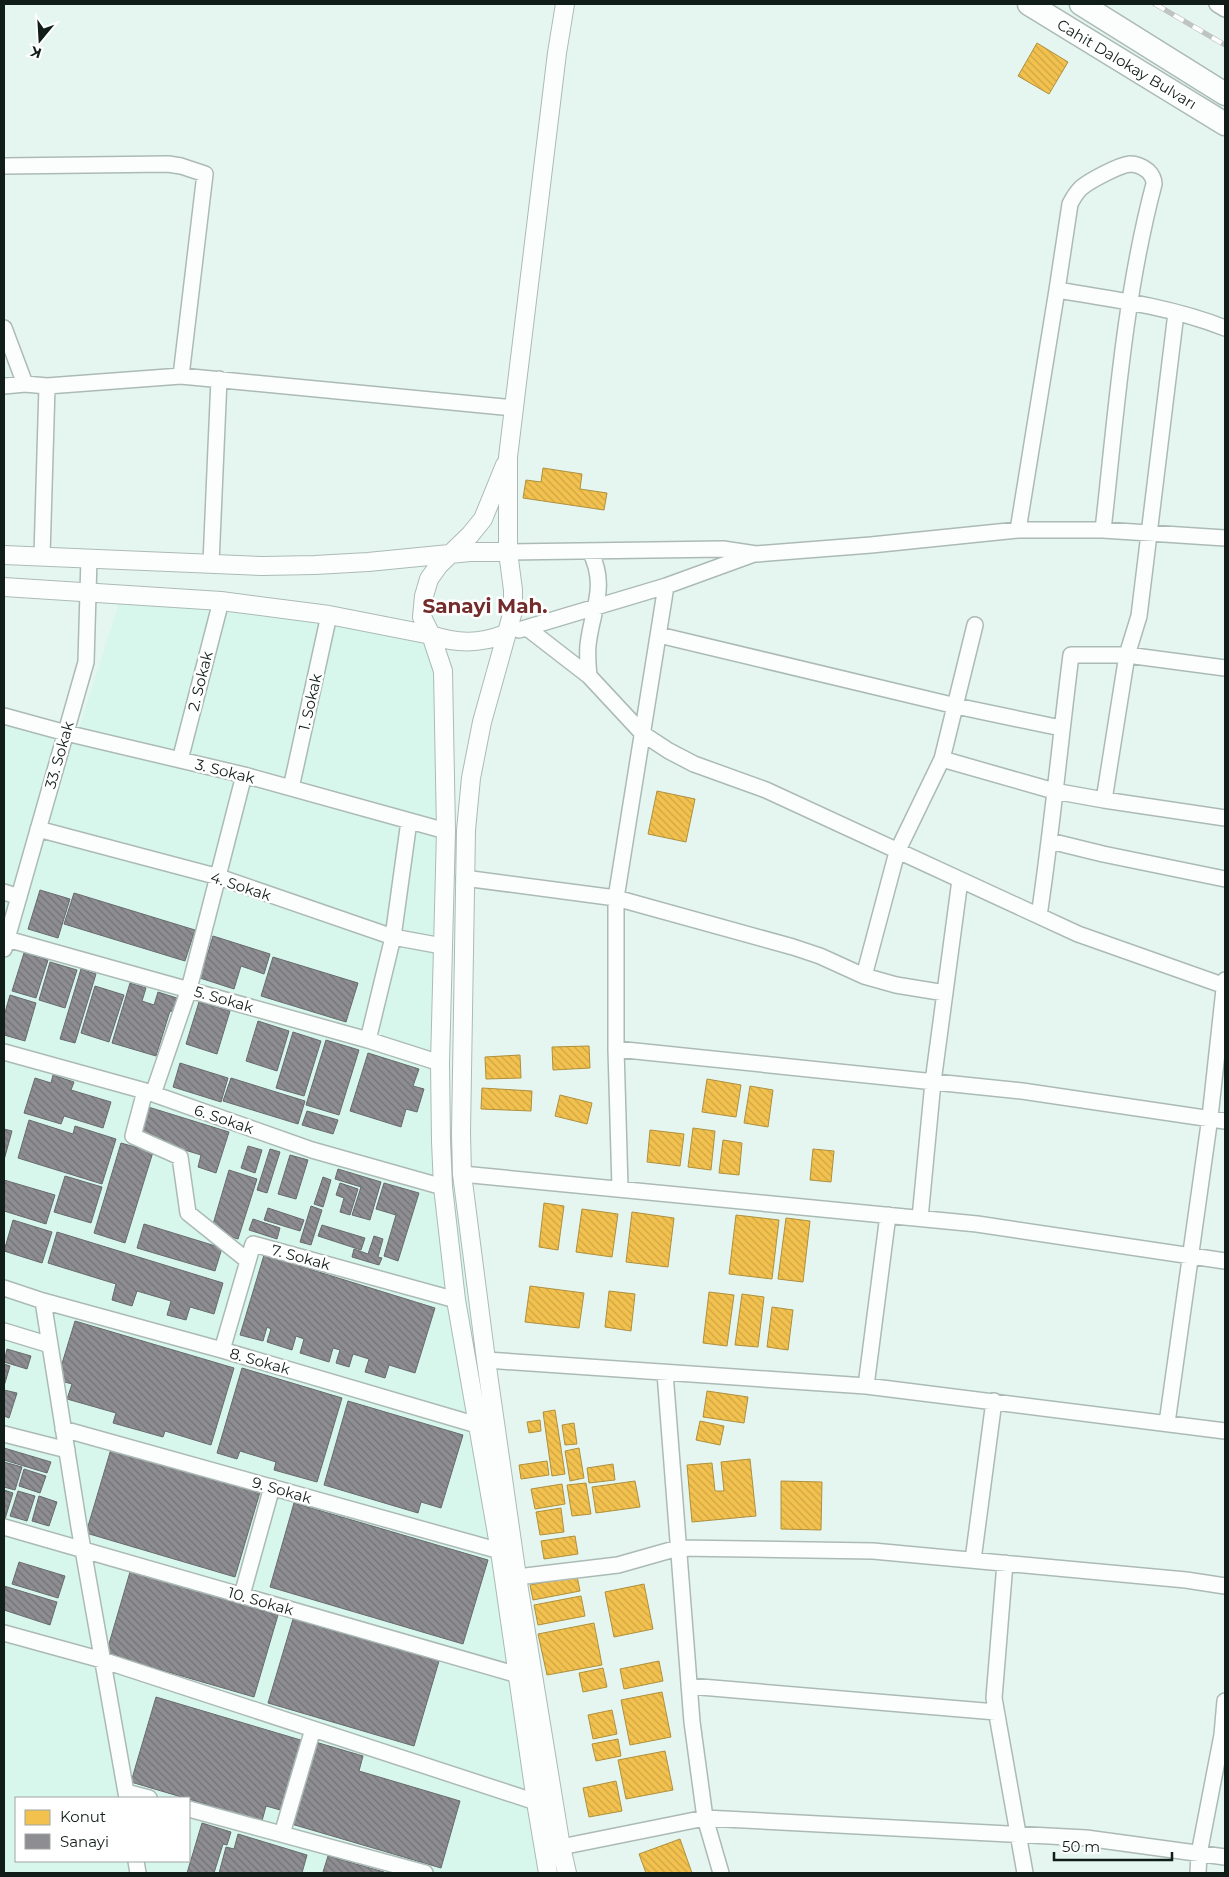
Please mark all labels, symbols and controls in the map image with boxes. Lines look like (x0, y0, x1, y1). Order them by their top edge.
north arrow (15, 15, 65, 65)
street label: Cahit Dalokay Bulvarı (1054, 15, 1200, 113)
text: K (28, 42, 44, 63)
district label: Sanayi Mah. (422, 594, 548, 618)
street label: 2. Sokak (183, 649, 217, 713)
street label: 1. Sokak (294, 672, 326, 732)
street label: 33. Sokak (40, 719, 78, 791)
street label: 3. Sokak (193, 754, 257, 788)
street label: 4. Sokak (208, 867, 274, 905)
street label: 5. Sokak (192, 981, 256, 1017)
street label: 6. Sokak (192, 1100, 256, 1138)
street label: 7. Sokak (269, 1240, 333, 1274)
street label: 8. Sokak (228, 1343, 292, 1379)
street label: 9. Sokak (250, 1472, 314, 1508)
street label: 10. Sokak (226, 1583, 296, 1619)
legend (15, 1797, 190, 1862)
text: Konut (60, 1807, 106, 1826)
scale bar (1054, 1830, 1172, 1862)
text: Sanayi (60, 1832, 109, 1851)
text: 50 m (1062, 1837, 1100, 1856)

